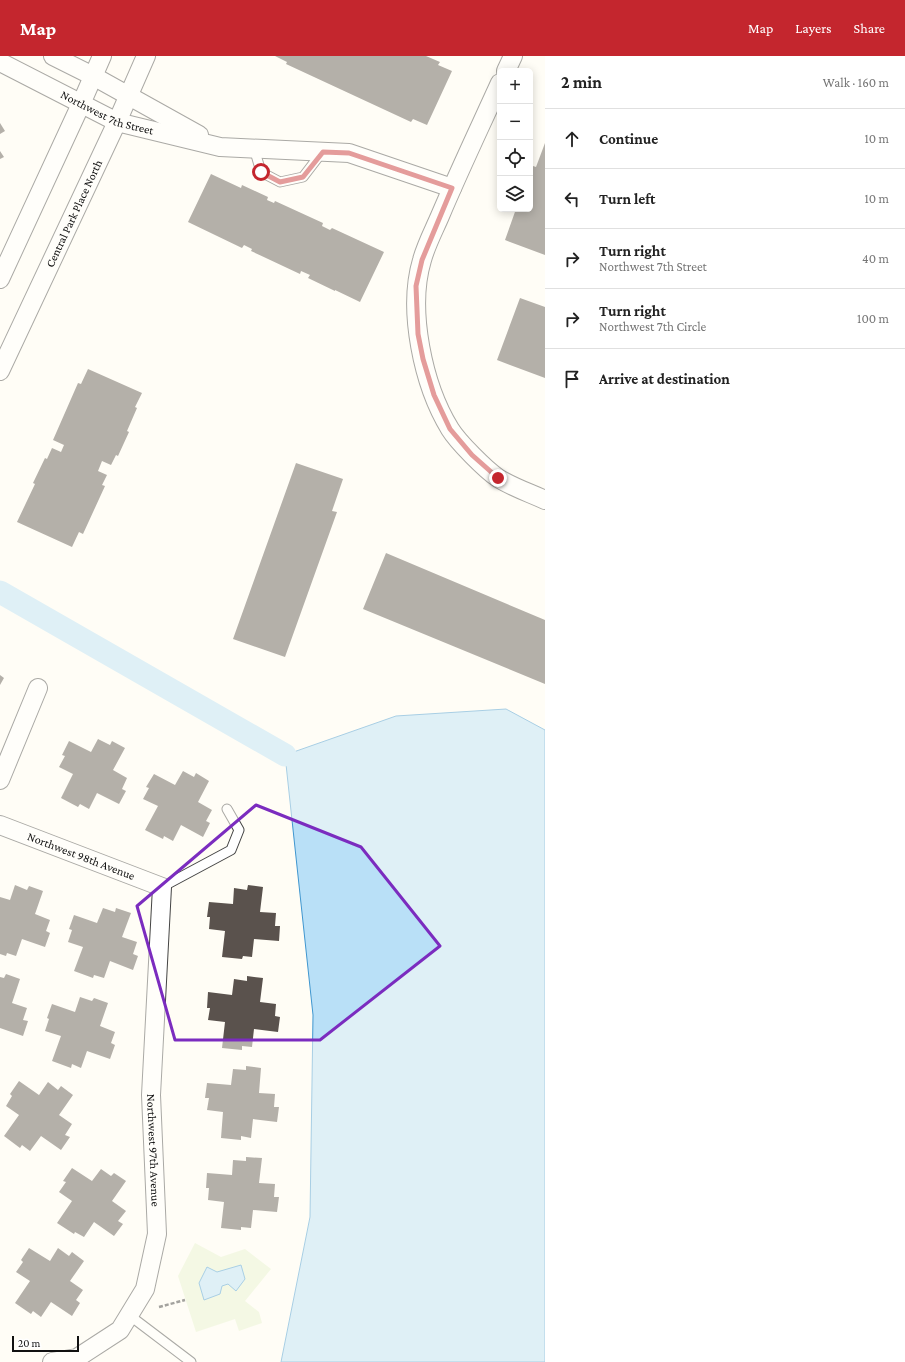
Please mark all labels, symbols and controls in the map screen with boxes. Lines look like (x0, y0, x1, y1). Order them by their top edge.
text: Map (20, 18, 56, 39)
text: Map (748, 20, 773, 36)
text: Layers (795, 20, 832, 36)
text: Share (854, 20, 885, 36)
map controls (497, 68, 533, 212)
button: + (497, 68, 533, 104)
text: 2 min (561, 73, 602, 92)
text: Walk · 160 m (823, 75, 889, 90)
street label: Northwest 7th Street (58, 87, 156, 138)
button: − (497, 104, 533, 140)
icon: ahead (561, 128, 583, 150)
text: Continue (599, 131, 658, 147)
text: 10 m (864, 131, 889, 146)
button: locate (497, 140, 533, 176)
street label: Central Park Place North (43, 157, 105, 269)
route start (252, 163, 270, 181)
button: layers (497, 176, 533, 212)
icon: left (561, 188, 583, 210)
text: Turn left (599, 191, 655, 207)
text: 10 m (864, 191, 889, 206)
text: Turn right (599, 243, 666, 259)
icon: right (561, 248, 583, 270)
text: 40 m (862, 251, 889, 266)
text: Northwest 7th Street (599, 259, 707, 274)
text: Turn right (599, 303, 666, 319)
icon: right (561, 308, 583, 330)
text: 100 m (857, 311, 889, 326)
text: Northwest 7th Circle (599, 319, 706, 334)
icon: arrive (561, 368, 583, 390)
text: Arrive at destination (599, 371, 730, 387)
route end (489, 469, 507, 487)
street label: Northwest 98th Avenue (26, 829, 137, 883)
street label: Northwest 97th Avenue (144, 1094, 163, 1207)
scale bar (12, 1334, 79, 1353)
text: 20 m (18, 1337, 40, 1349)

